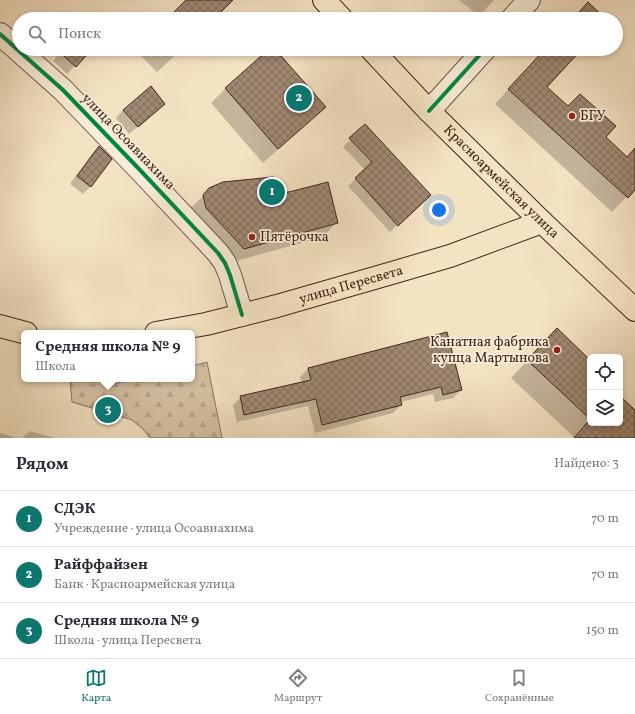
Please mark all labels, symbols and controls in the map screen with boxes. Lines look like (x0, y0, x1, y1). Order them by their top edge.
search box (12, 12, 623, 56)
icon: search (26, 23, 48, 45)
text: Поиск (58, 24, 101, 45)
pin: 2 (286, 83, 312, 113)
street label: улица Осоавиахима (77, 90, 179, 194)
place label: БГУ (580, 107, 606, 126)
marker: БГУ (567, 111, 577, 121)
street label: Красноармейская улица (439, 121, 563, 243)
pin: 1 (259, 177, 285, 207)
your location (429, 200, 449, 220)
place label: Пятёрочка (260, 228, 329, 247)
marker: Пятёрочка (247, 232, 257, 242)
street label: улица Пересвета (297, 261, 405, 309)
popup (21, 330, 195, 382)
place label: Канатная фабрика купца Мартынова (430, 333, 549, 368)
text: Средняя школа № 9 (35, 337, 181, 358)
marker: Канатная фабрика купца Мартынова (552, 345, 562, 355)
map controls (587, 354, 623, 426)
button: locate (587, 354, 623, 390)
text: Школа (35, 358, 76, 376)
button: layers (587, 390, 623, 426)
pin: 3 (95, 395, 121, 425)
text: Рядом (16, 453, 69, 476)
text: Найдено: 3 (554, 455, 619, 473)
text: СДЭК (54, 499, 95, 520)
text: 1 (26, 510, 32, 528)
text: 70 m (591, 510, 619, 528)
text: Учреждение · улица Осоавиахима (54, 520, 254, 538)
text: Райффайзен (54, 555, 148, 576)
text: 2 (26, 566, 32, 584)
text: 70 m (591, 566, 619, 584)
text: Банк · Красноармейская улица (54, 576, 235, 594)
text: Средняя школа № 9 (54, 611, 199, 632)
text: 3 (26, 622, 32, 640)
text: 150 m (586, 622, 619, 640)
text: Школа · улица Пересвета (54, 632, 201, 650)
tab: Карта (81, 667, 111, 706)
tab: Маршрут (274, 667, 322, 706)
tab: Сохранённые (485, 667, 554, 706)

